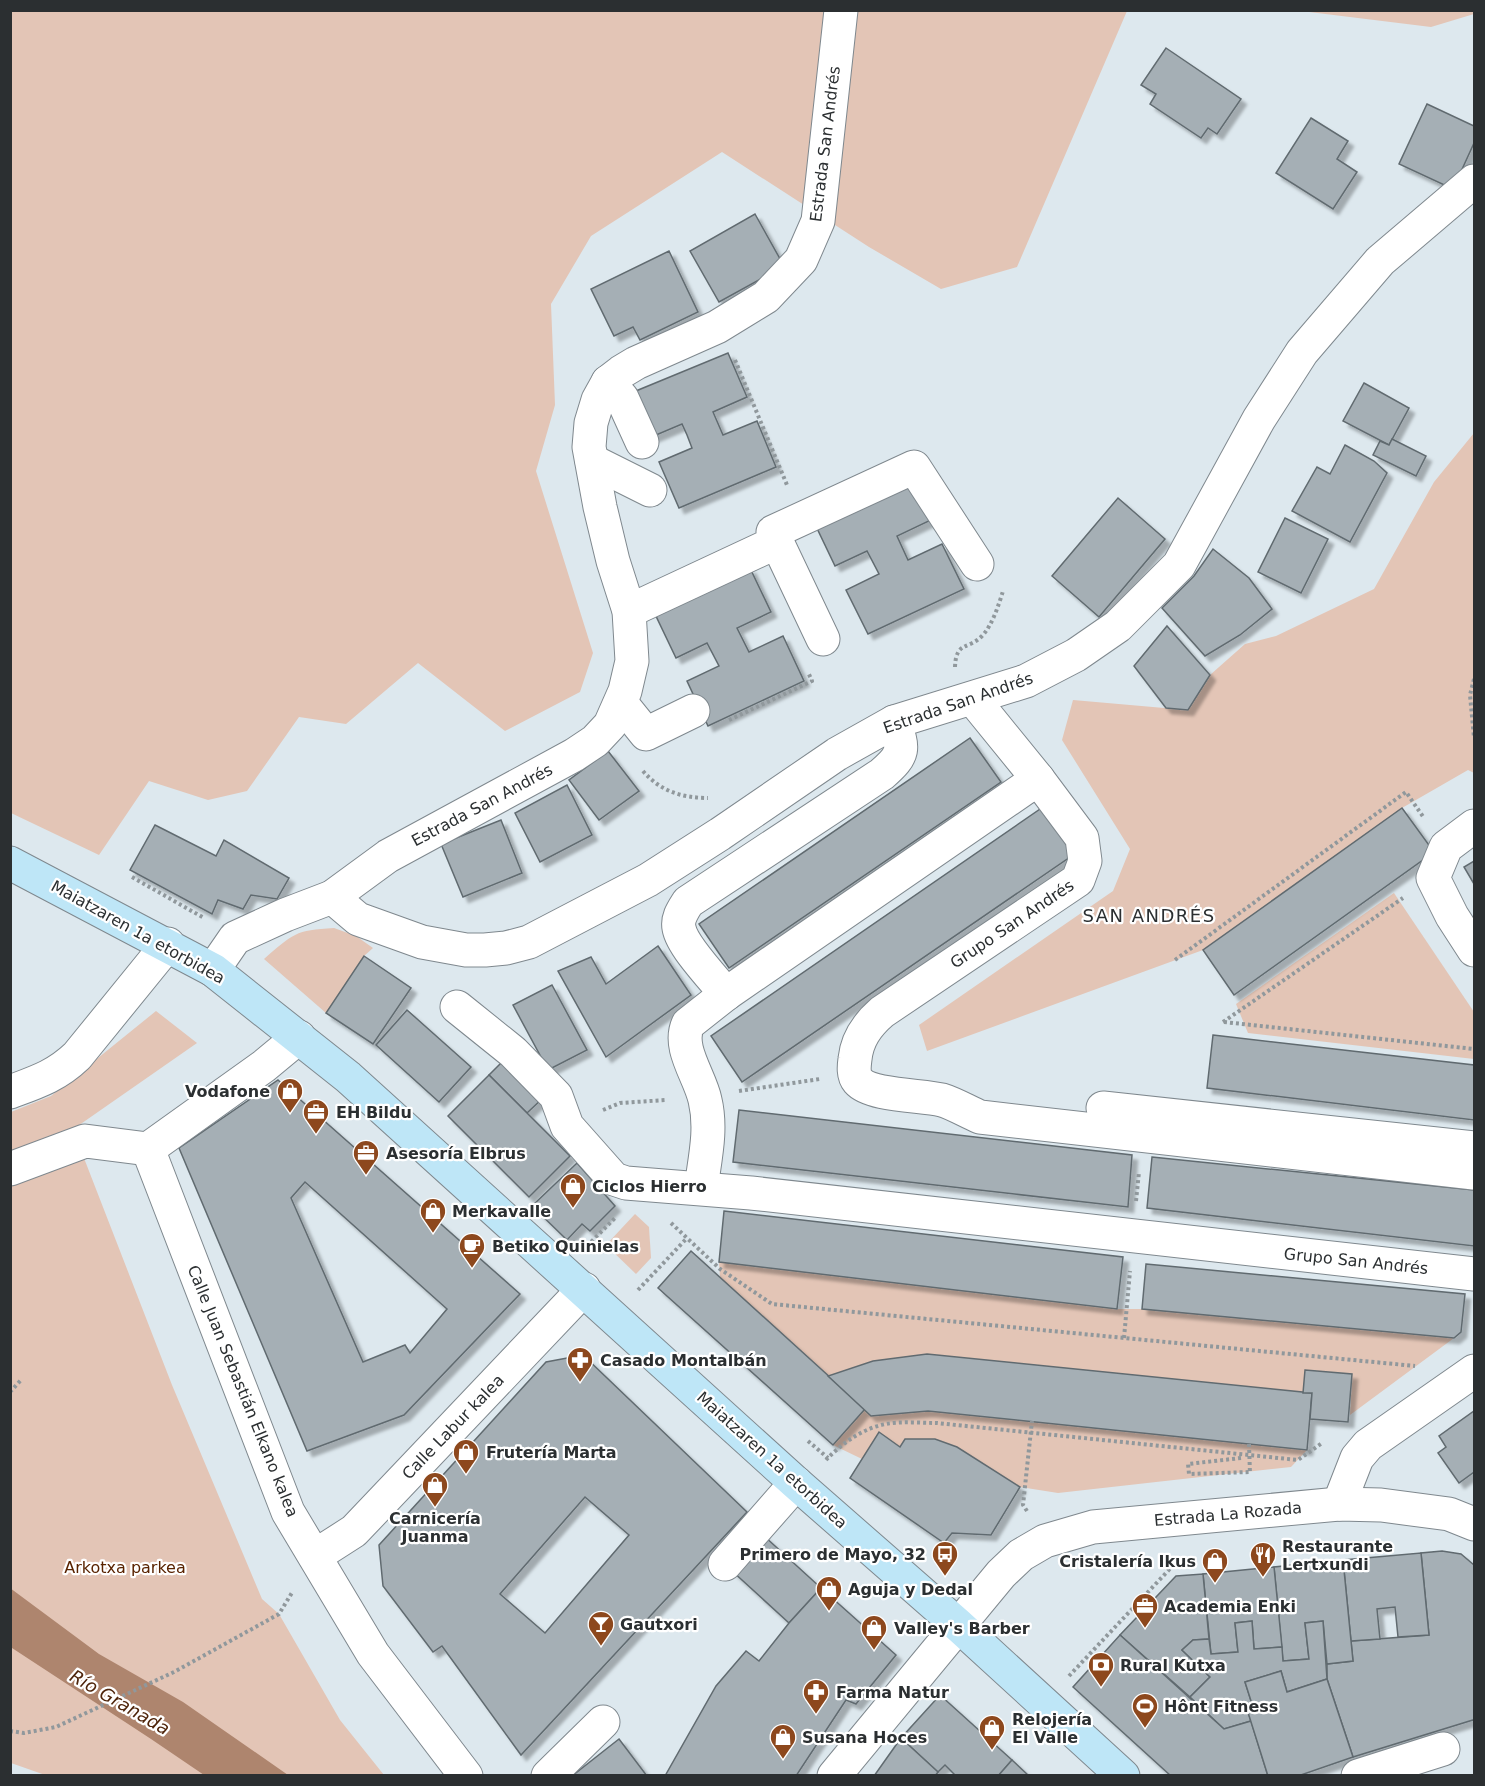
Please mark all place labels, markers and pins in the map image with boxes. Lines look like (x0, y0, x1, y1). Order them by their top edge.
shop icon: Vodafone (275, 1076, 305, 1114)
place label: Vodafone (185, 1082, 270, 1101)
office icon: EH Bildu (301, 1097, 331, 1135)
place label: EH Bildu (336, 1103, 412, 1122)
office icon: Asesoría Elbrus (351, 1138, 381, 1176)
place label: Asesoría Elbrus (386, 1144, 526, 1163)
shop icon: Ciclos Hierro (558, 1171, 588, 1209)
place label: Ciclos Hierro (592, 1177, 707, 1196)
shop icon: Merkavalle (418, 1196, 448, 1234)
place label: Merkavalle (452, 1202, 551, 1221)
cafe icon: Betiko Quinielas (457, 1231, 487, 1269)
place label: Betiko Quinielas (492, 1237, 639, 1256)
pharmacy icon: Casado Montalbán (565, 1345, 595, 1383)
place label: Casado Montalbán (600, 1351, 767, 1370)
shop icon: Frutería Marta (451, 1437, 481, 1475)
place label: Frutería Marta (486, 1443, 616, 1462)
shop icon: Carnicería Juanma (420, 1470, 450, 1508)
place label: Carnicería Juanma (389, 1509, 481, 1546)
place label: Restaurante Lertxundi (1282, 1537, 1393, 1574)
bus stop icon: Primero de Mayo, 32 (930, 1539, 960, 1577)
restaurant icon: Restaurante Lertxundi (1248, 1540, 1278, 1578)
place label: Primero de Mayo, 32 (739, 1545, 926, 1564)
shop icon: Cristalería Ikus (1200, 1546, 1230, 1584)
place label: Cristalería Ikus (1059, 1552, 1196, 1571)
shop icon: Aguja y Dedal (814, 1574, 844, 1612)
place label: Aguja y Dedal (848, 1580, 973, 1599)
office icon: Academia Enki (1130, 1591, 1160, 1629)
place label: Academia Enki (1164, 1597, 1296, 1616)
bar icon: Gautxori (586, 1609, 616, 1647)
shop icon: Valley's Barber (859, 1613, 889, 1651)
place label: Gautxori (620, 1615, 698, 1634)
place label: Valley's Barber (894, 1619, 1030, 1638)
bank icon: Rural Kutxa (1086, 1650, 1116, 1688)
place label: Rural Kutxa (1120, 1656, 1226, 1675)
pharmacy icon: Farma Natur (801, 1677, 831, 1715)
place label: Farma Natur (836, 1683, 949, 1702)
sports icon: Hônt Fitness (1130, 1691, 1160, 1729)
place label: Hônt Fitness (1164, 1697, 1278, 1716)
place label: Relojería El Valle (1012, 1710, 1092, 1747)
shop icon: Relojería El Valle (977, 1713, 1007, 1751)
shop icon: Susana Hoces (768, 1722, 798, 1760)
place label: Susana Hoces (802, 1728, 927, 1747)

